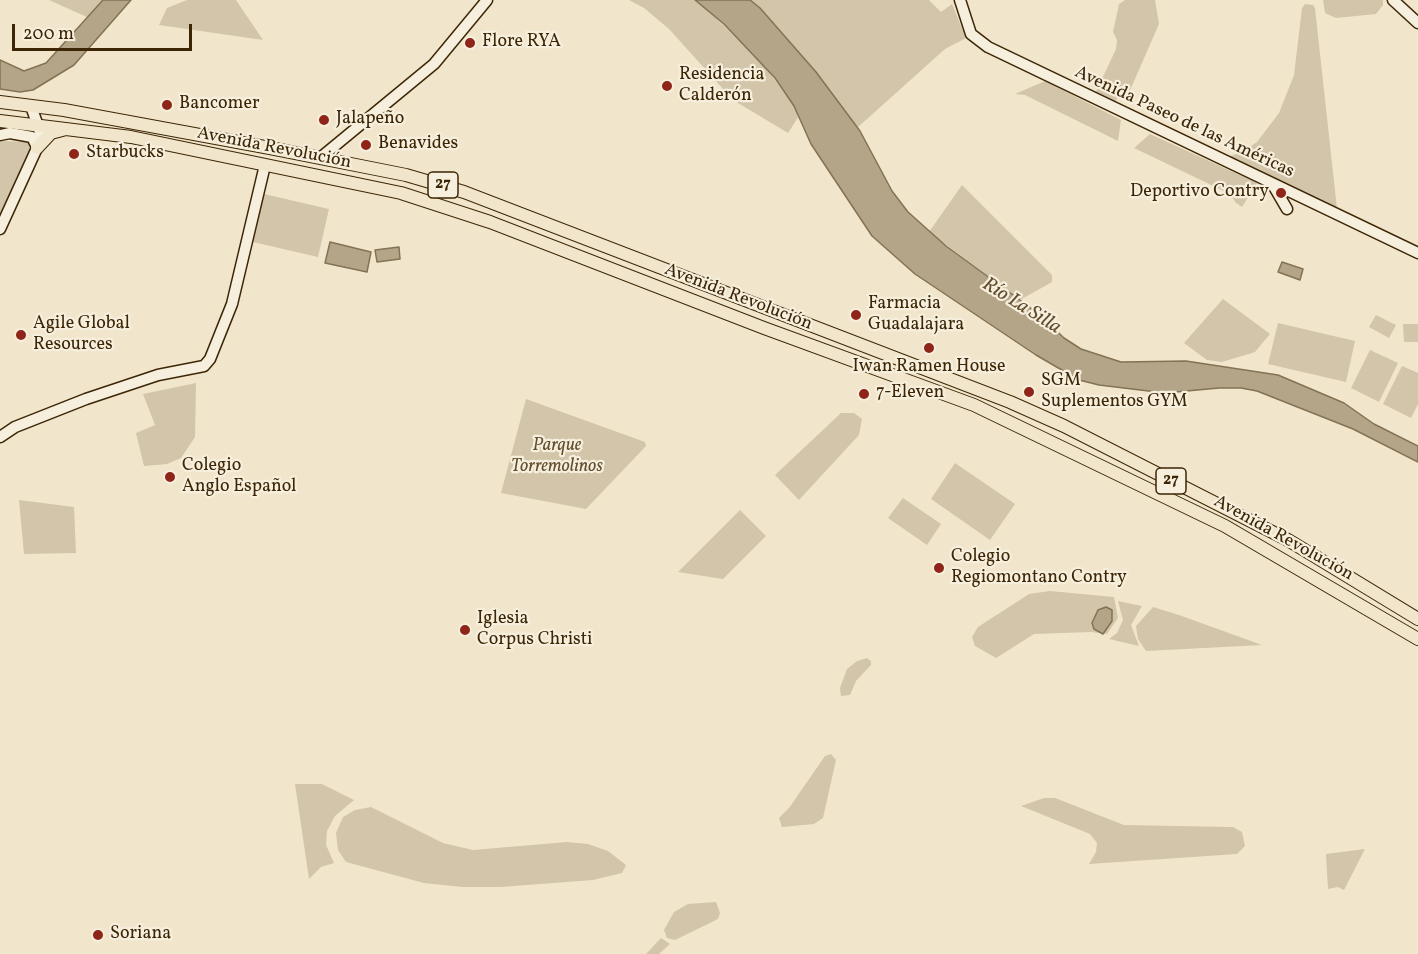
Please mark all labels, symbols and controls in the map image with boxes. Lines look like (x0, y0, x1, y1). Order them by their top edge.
scale bar (15, 12, 195, 50)
text: 200 m (23, 22, 74, 47)
place label: Flore RYA (482, 32, 561, 54)
marker: Flore RYA (463, 36, 477, 50)
street label: Avenida Paseo de las Américas (1071, 63, 1297, 183)
place label: Residencia Calderón (679, 65, 764, 107)
marker: Residencia Calderón (660, 79, 674, 93)
place label: Bancomer (179, 94, 260, 116)
marker: Bancomer (160, 98, 174, 112)
place label: Jalapeño (336, 109, 404, 131)
marker: Jalapeño (317, 113, 331, 127)
street label: Avenida Revolución (195, 123, 353, 175)
place label: Benavides (378, 134, 458, 156)
marker: Benavides (359, 138, 373, 152)
place label: Starbucks (86, 143, 164, 165)
marker: Starbucks (67, 147, 81, 161)
road number: 27 (428, 172, 458, 198)
place label: Deportivo Contry (1130, 182, 1269, 204)
marker: Deportivo Contry (1274, 186, 1288, 200)
street label: Avenida Revolución (661, 260, 815, 336)
water label: Río La Silla (977, 273, 1065, 341)
place label: Farmacia Guadalajara (868, 294, 964, 336)
marker: Farmacia Guadalajara (849, 308, 863, 322)
place label: Agile Global Resources (33, 314, 130, 356)
marker: Agile Global Resources (14, 328, 28, 342)
marker: Iwan Ramen House (922, 341, 936, 355)
place label: Iwan Ramen House (852, 357, 1006, 379)
place label: SGM Suplementos GYM (1041, 371, 1188, 413)
place label: 7-Eleven (876, 383, 944, 405)
marker: SGM Suplementos GYM (1022, 385, 1036, 399)
marker: 7-Eleven (857, 387, 871, 401)
park label: Parque Torremolinos (511, 436, 603, 478)
place label: Colegio Anglo Español (182, 456, 296, 498)
road number: 27 (1156, 468, 1186, 494)
marker: Colegio Anglo Español (163, 470, 177, 484)
street label: Avenida Revolución (1209, 492, 1357, 586)
place label: Colegio Regiomontano Contry (951, 547, 1127, 590)
marker: Colegio Regiomontano Contry (932, 561, 946, 575)
place label: Iglesia Corpus Christi (477, 609, 593, 652)
marker: Iglesia Corpus Christi (458, 623, 472, 637)
place label: Soriana (110, 924, 171, 946)
marker: Soriana (91, 928, 105, 942)

